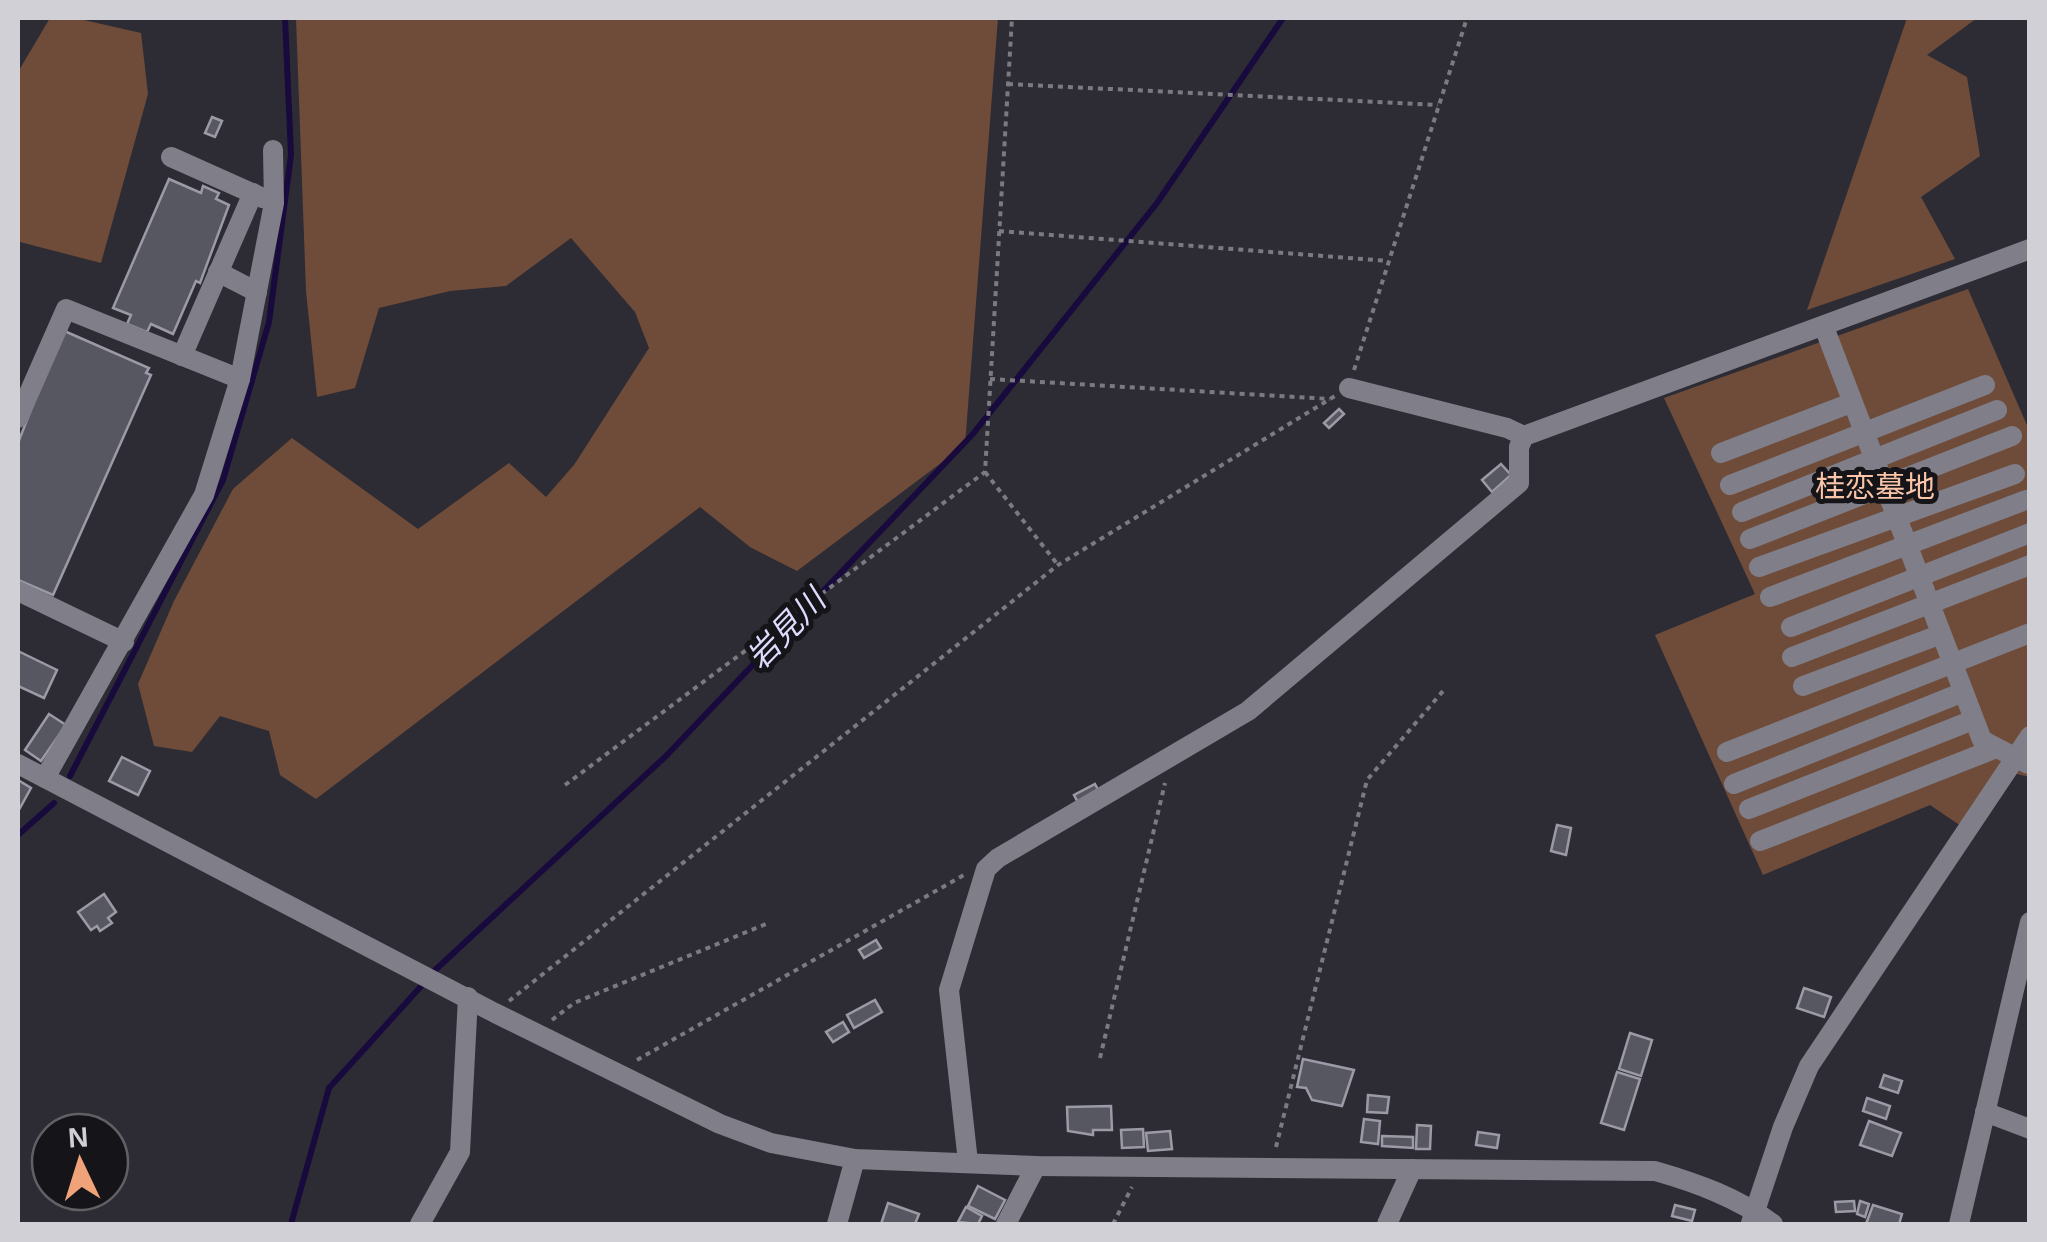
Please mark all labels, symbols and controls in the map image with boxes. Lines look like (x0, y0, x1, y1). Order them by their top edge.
park label: 桂恋墓地 (1815, 470, 1935, 503)
water label: 岩見川 (740, 580, 834, 676)
north arrow (30, 1112, 130, 1212)
text: N (67, 1121, 89, 1154)

